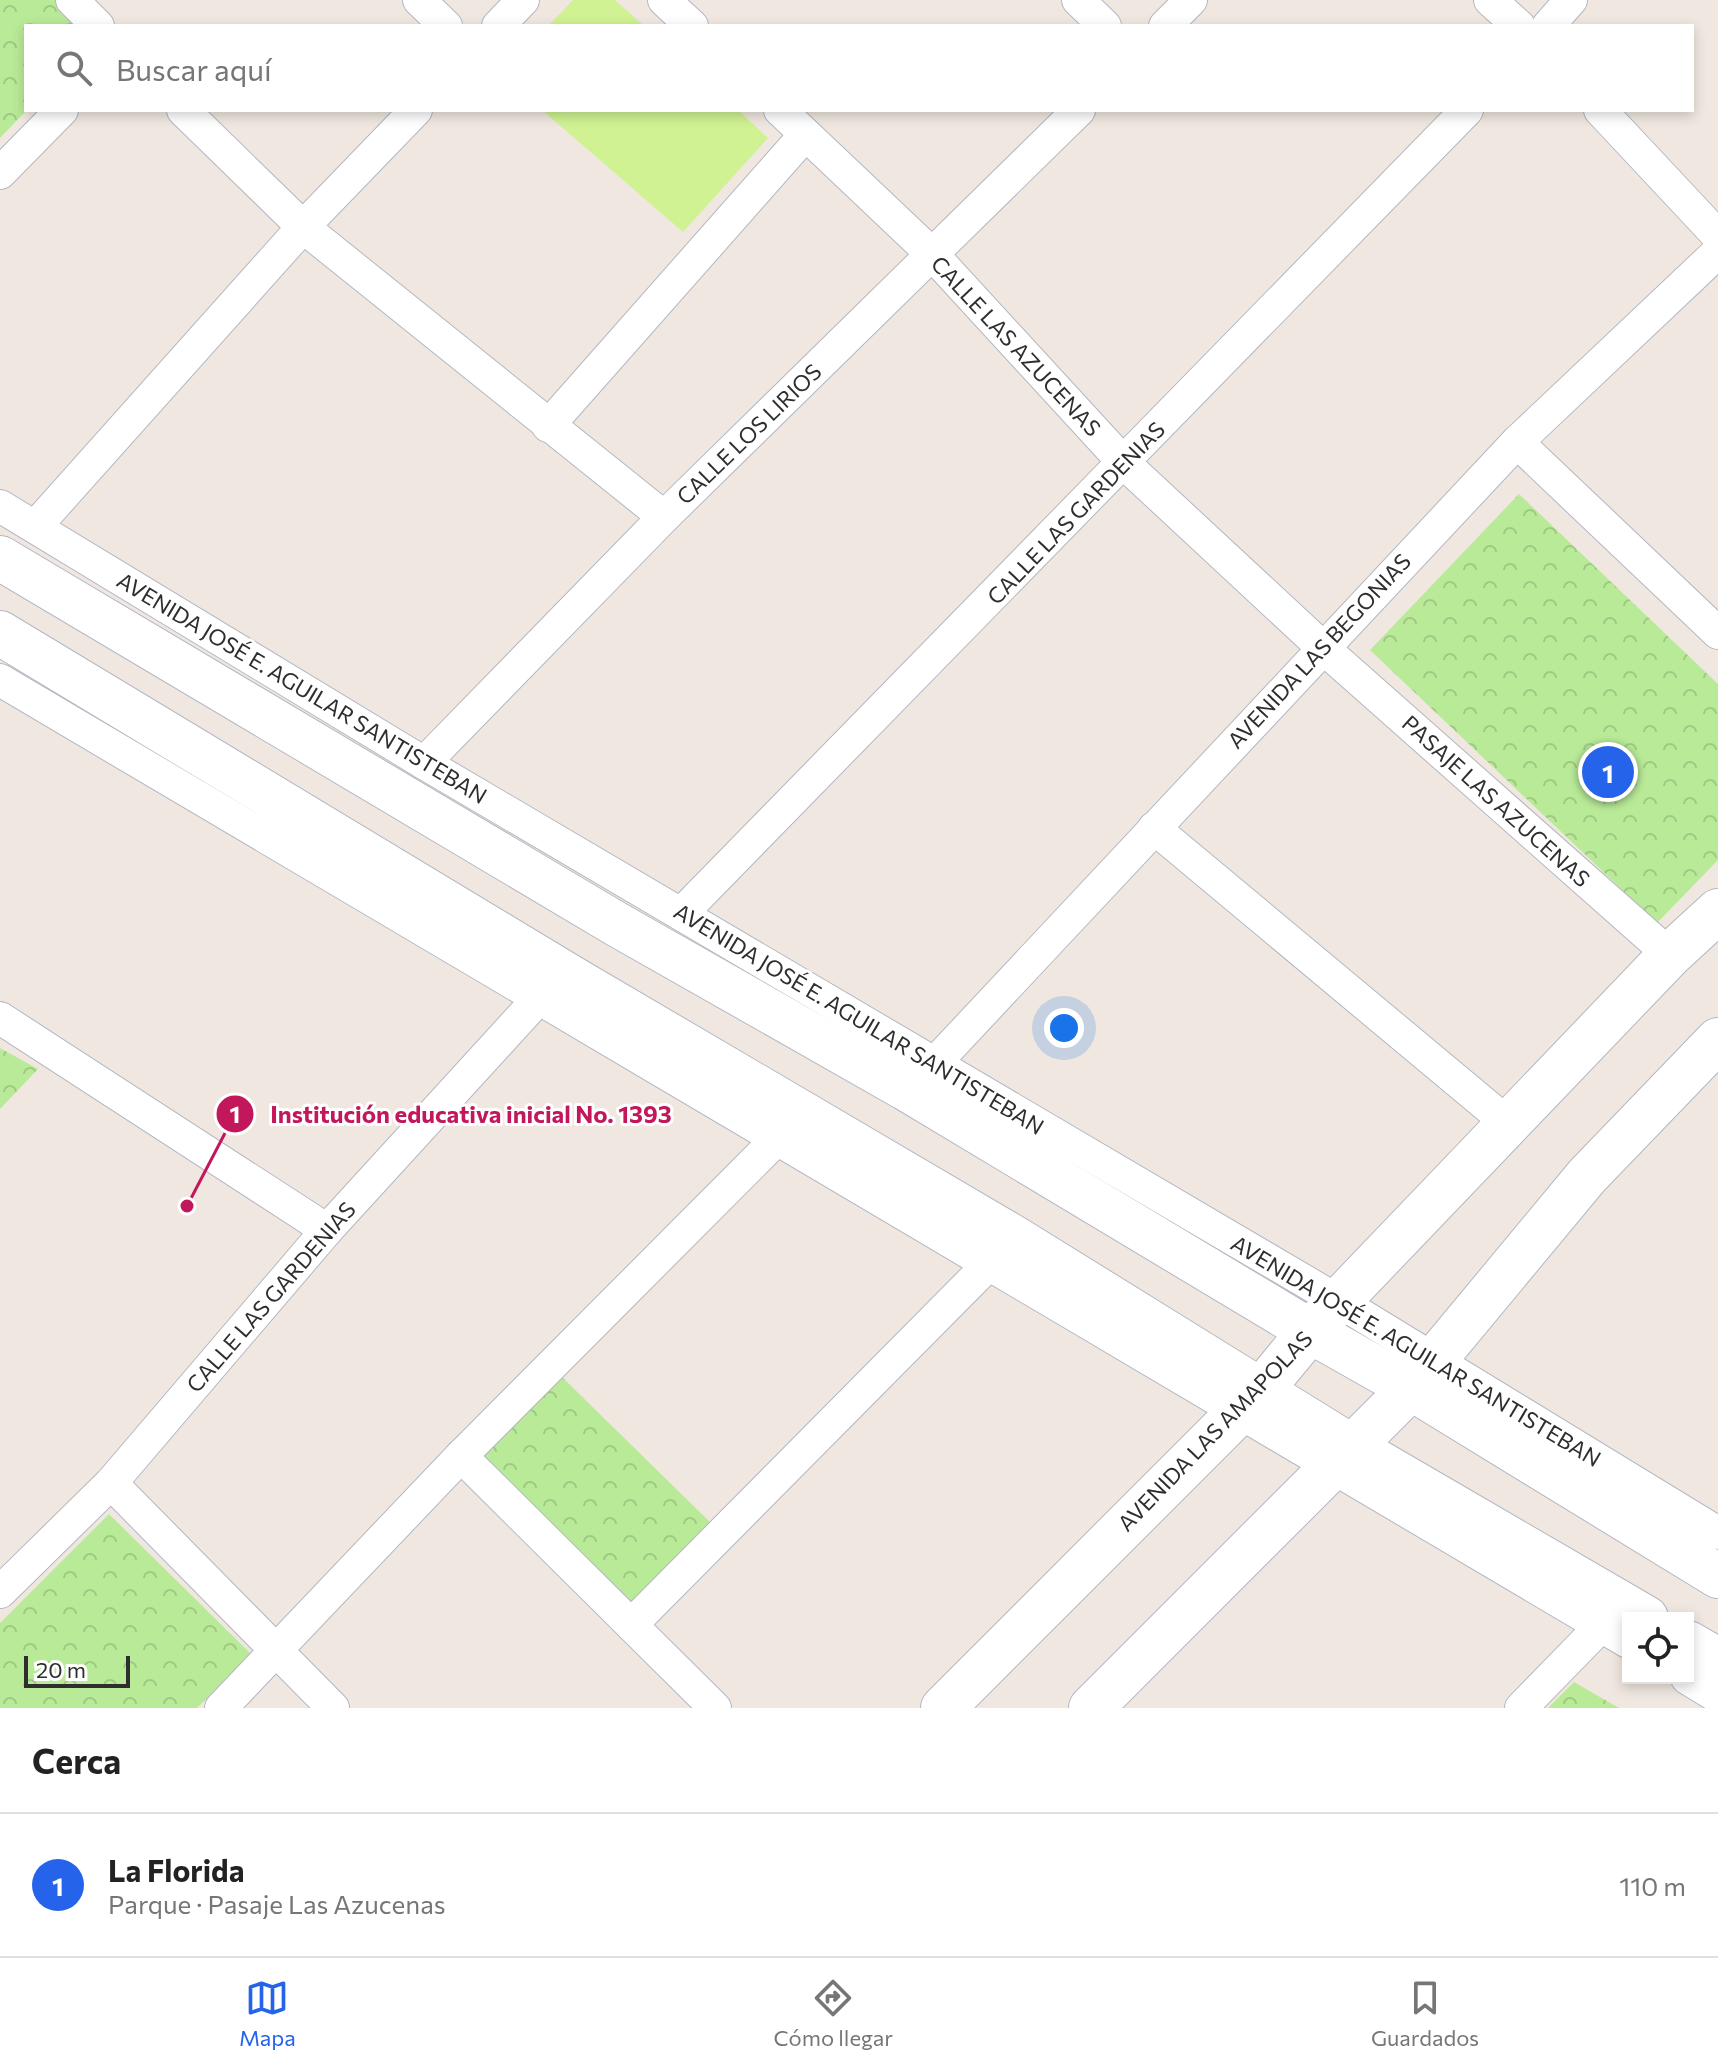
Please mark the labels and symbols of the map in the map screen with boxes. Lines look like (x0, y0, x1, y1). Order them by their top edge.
street label: CALLE LAS AZUCENAS (926, 250, 1107, 441)
street label: CALLE LOS LIRIOS (671, 358, 827, 510)
street label: CALLE LAS GARDENIAS (981, 416, 1170, 610)
street label: AVENIDA LAS BEGONIAS (1221, 548, 1416, 754)
street label: AVENIDA JOSÉ E. AGUILAR SANTISTEBAN (112, 566, 492, 809)
street label: PASAJE LAS AZUCENAS (1397, 709, 1596, 892)
pin: 1 (1582, 742, 1634, 802)
street label: AVENIDA JOSÉ E. AGUILAR SANTISTEBAN (669, 897, 1049, 1140)
your location (1044, 1008, 1084, 1048)
callout: Institución educativa inicial No. 1393 (215, 1090, 688, 1138)
text: 1 (230, 1099, 240, 1128)
text: Institución educativa inicial No. 1393 (270, 1099, 672, 1128)
street label: CALLE LAS GARDENIAS (180, 1196, 361, 1398)
street label: AVENIDA JOSÉ E. AGUILAR SANTISTEBAN (1226, 1229, 1606, 1472)
street label: AVENIDA LAS AMAPOLAS (1112, 1325, 1318, 1536)
scale bar (24, 1652, 130, 1688)

